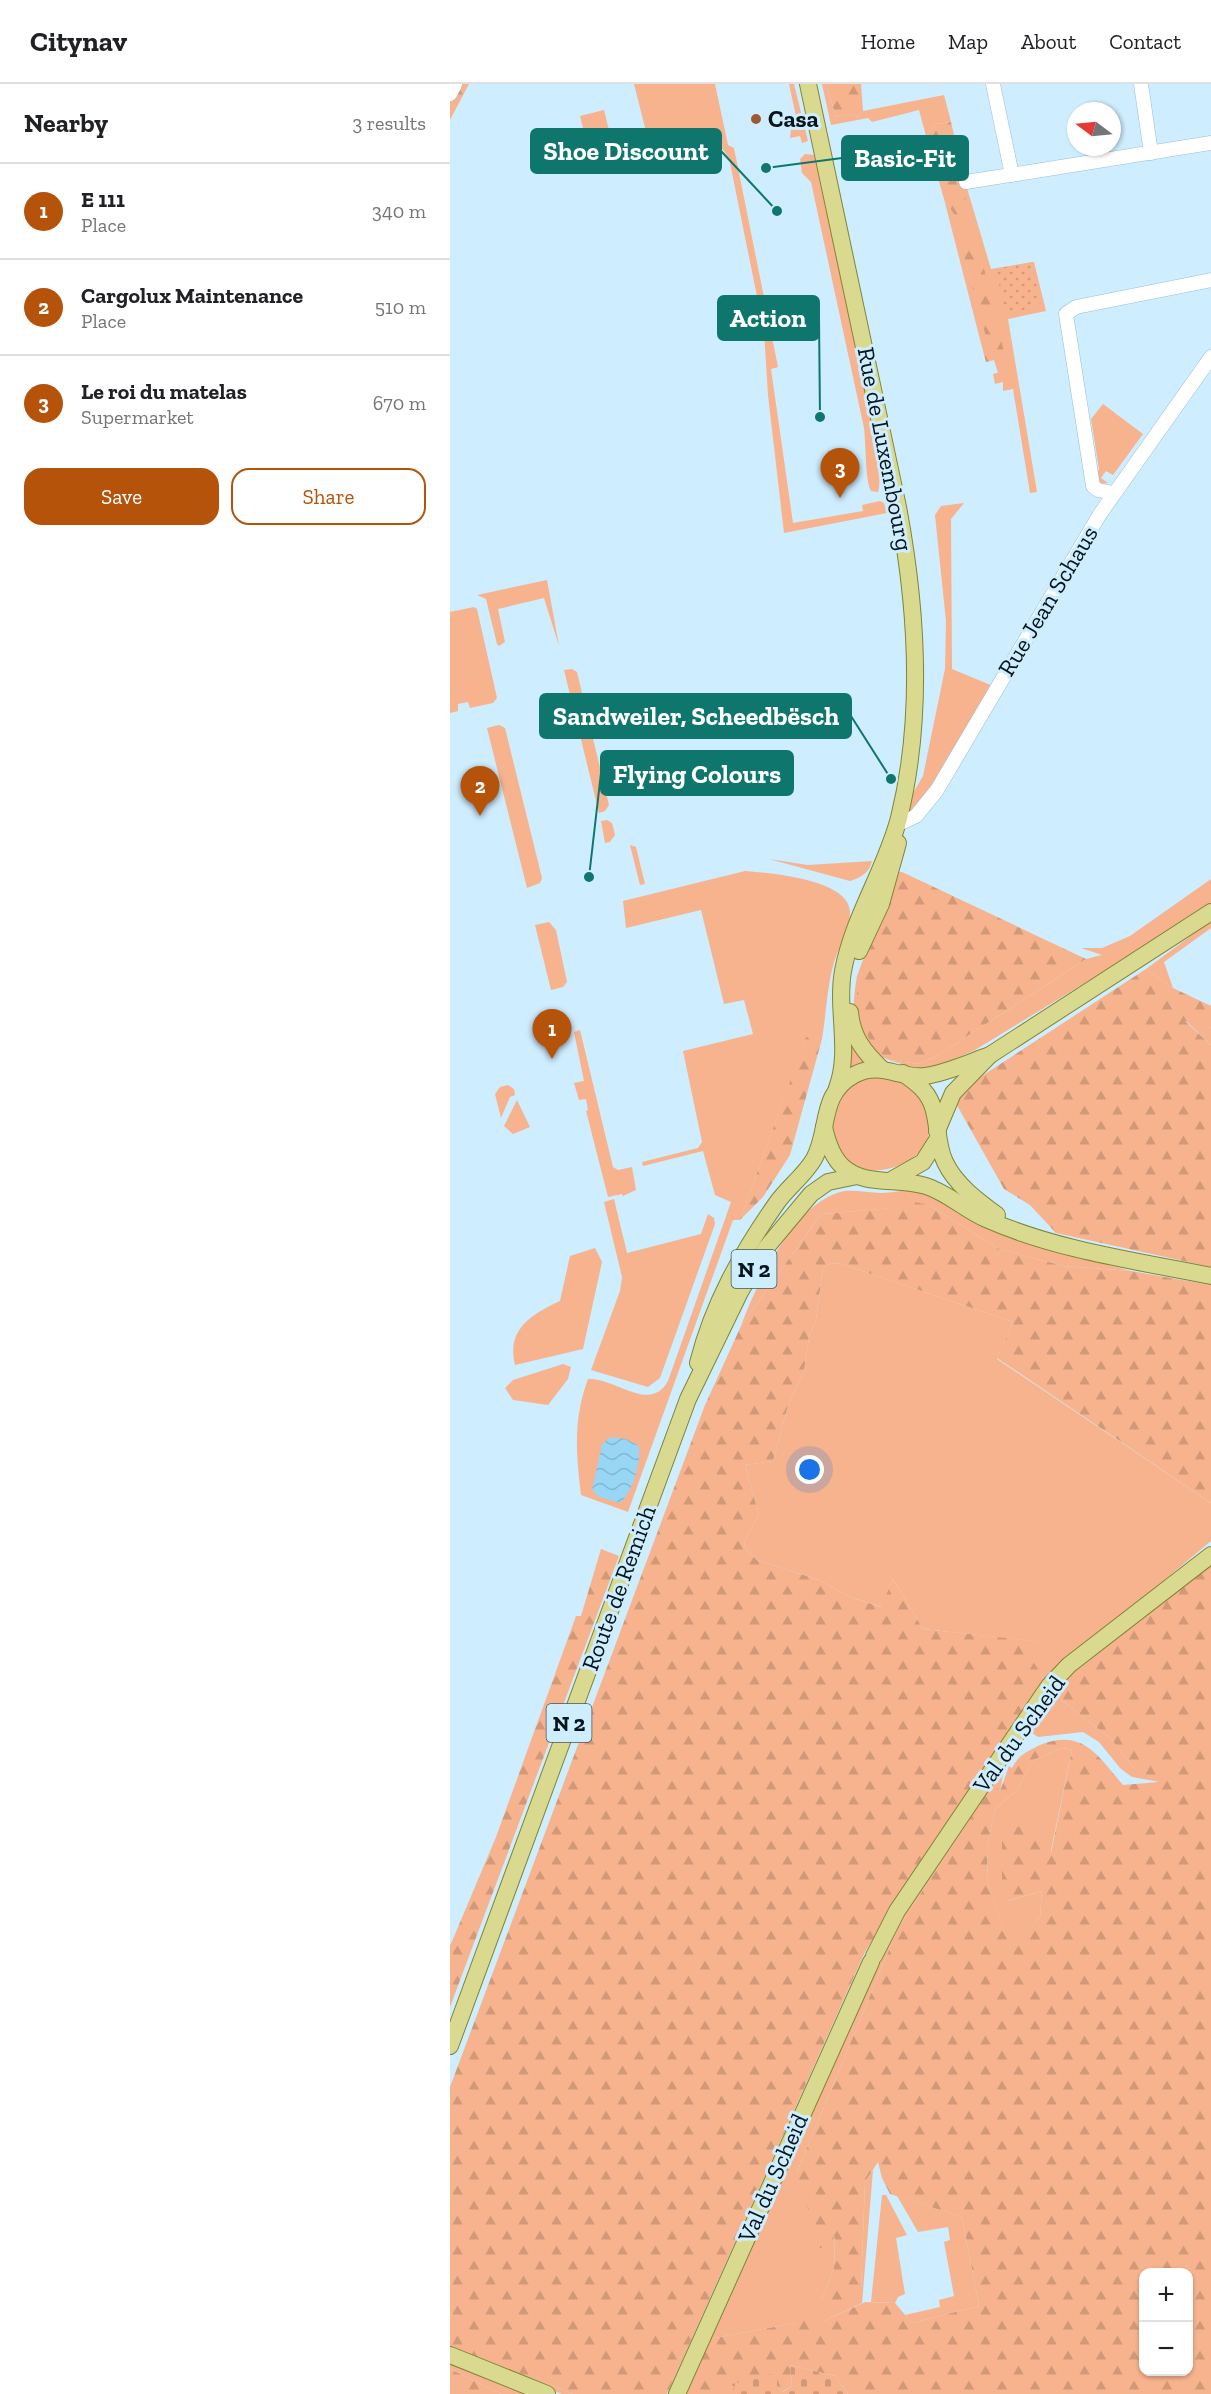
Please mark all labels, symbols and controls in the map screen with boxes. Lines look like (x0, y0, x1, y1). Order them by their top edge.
text: Citynav (30, 25, 127, 58)
text: Home (861, 29, 915, 54)
text: Map (948, 29, 988, 54)
text: About (1021, 29, 1076, 54)
text: Contact (1109, 29, 1181, 54)
north arrow (1067, 102, 1121, 156)
place label: Casa (768, 104, 819, 133)
text: Nearby (24, 107, 108, 139)
text: 3 results (352, 111, 426, 135)
marker: Casa (749, 112, 763, 126)
callout: Shoe Discount (531, 129, 721, 173)
text: Shoe Discount (543, 135, 709, 167)
callout: Basic-Fit (842, 136, 968, 180)
text: Basic-Fit (854, 142, 957, 174)
text: E 111 (81, 186, 125, 213)
text: 1 (39, 199, 48, 223)
text: 340 m (372, 199, 426, 223)
text: Place (81, 213, 126, 237)
text: Cargolux Maintenance (81, 282, 303, 309)
text: 2 (38, 295, 49, 319)
text: 510 m (375, 295, 426, 319)
callout: Action (718, 296, 819, 340)
text: Action (730, 302, 807, 334)
text: Place (81, 309, 126, 333)
street label: Rue de Luxembourg (852, 345, 919, 553)
text: Le roi du matelas (81, 378, 247, 405)
text: 3 (38, 391, 49, 415)
text: 670 m (373, 391, 426, 415)
text: Supermarket (81, 405, 194, 429)
pin: 3 (820, 448, 860, 498)
button: Save (24, 468, 219, 525)
button: Share (231, 468, 426, 525)
street label: Rue Jean Schaus (991, 520, 1104, 681)
callout: Sandweiler, Scheedbësch (540, 694, 851, 738)
text: Sandweiler, Scheedbësch (553, 700, 839, 732)
callout: Flying Colours (601, 751, 793, 795)
text: Flying Colours (613, 758, 781, 790)
pin: 2 (460, 766, 500, 816)
pin: 1 (532, 1010, 572, 1059)
road number: N 2 (732, 1250, 776, 1288)
your location (795, 1455, 824, 1484)
street label: Route de Remich (575, 1501, 662, 1674)
street label: Val du Scheid (966, 1669, 1071, 1799)
road number: N 2 (546, 1704, 592, 1742)
street label: Val du Scheid (731, 2109, 814, 2248)
map controls (1139, 2268, 1193, 2376)
button: + (1139, 2268, 1193, 2322)
button: − (1139, 2322, 1193, 2376)

